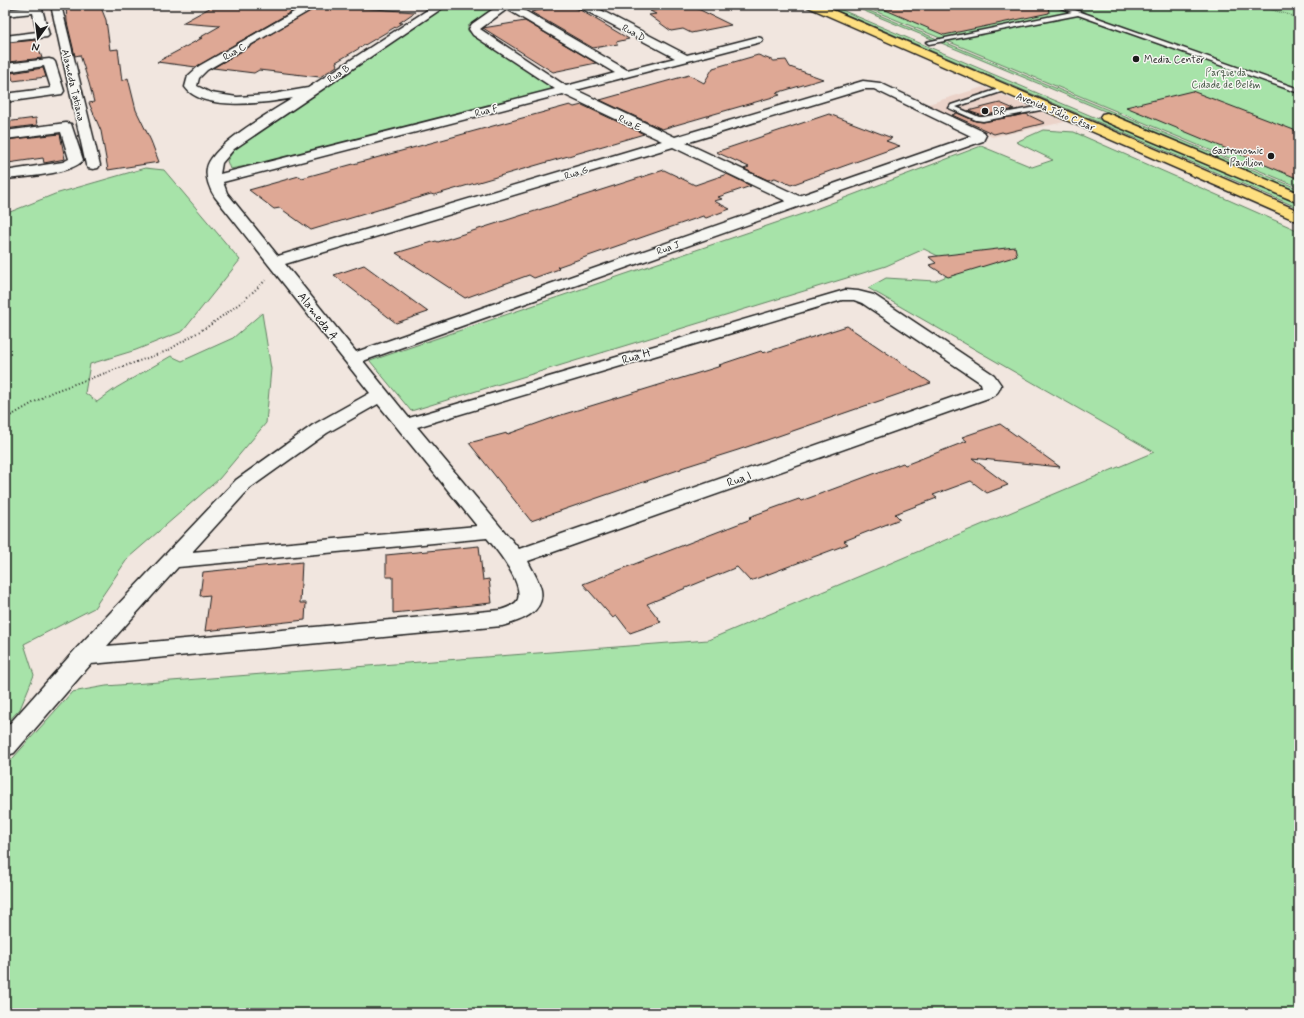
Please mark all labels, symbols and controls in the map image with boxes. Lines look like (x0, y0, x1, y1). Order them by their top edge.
north arrow (18, 18, 58, 58)
street label: Rua D (619, 22, 647, 45)
text: N (31, 39, 41, 54)
street label: Rua C (221, 40, 249, 64)
street label: Alameda Tatiana (58, 48, 88, 123)
marker: Media Center (1131, 54, 1141, 64)
place label: Media Center (1144, 54, 1205, 67)
street label: Rua B (325, 62, 353, 86)
park label: Parque da Cidade de Belém (1191, 67, 1261, 92)
street label: Avenida Júlio César (1014, 90, 1098, 135)
street label: Rua F (473, 102, 499, 121)
marker: BR (980, 106, 990, 116)
place label: BR (993, 106, 1005, 119)
street label: Rua E (616, 112, 643, 134)
place label: Gastronomic Pavilion (1212, 145, 1263, 170)
marker: Gastronomic Pavilion (1266, 151, 1276, 161)
street label: Rua G (563, 164, 590, 183)
street label: Rua J (655, 238, 682, 258)
street label: Alameda A (293, 289, 341, 344)
street label: Rua H (620, 345, 653, 369)
street label: Rua I (725, 468, 754, 492)

